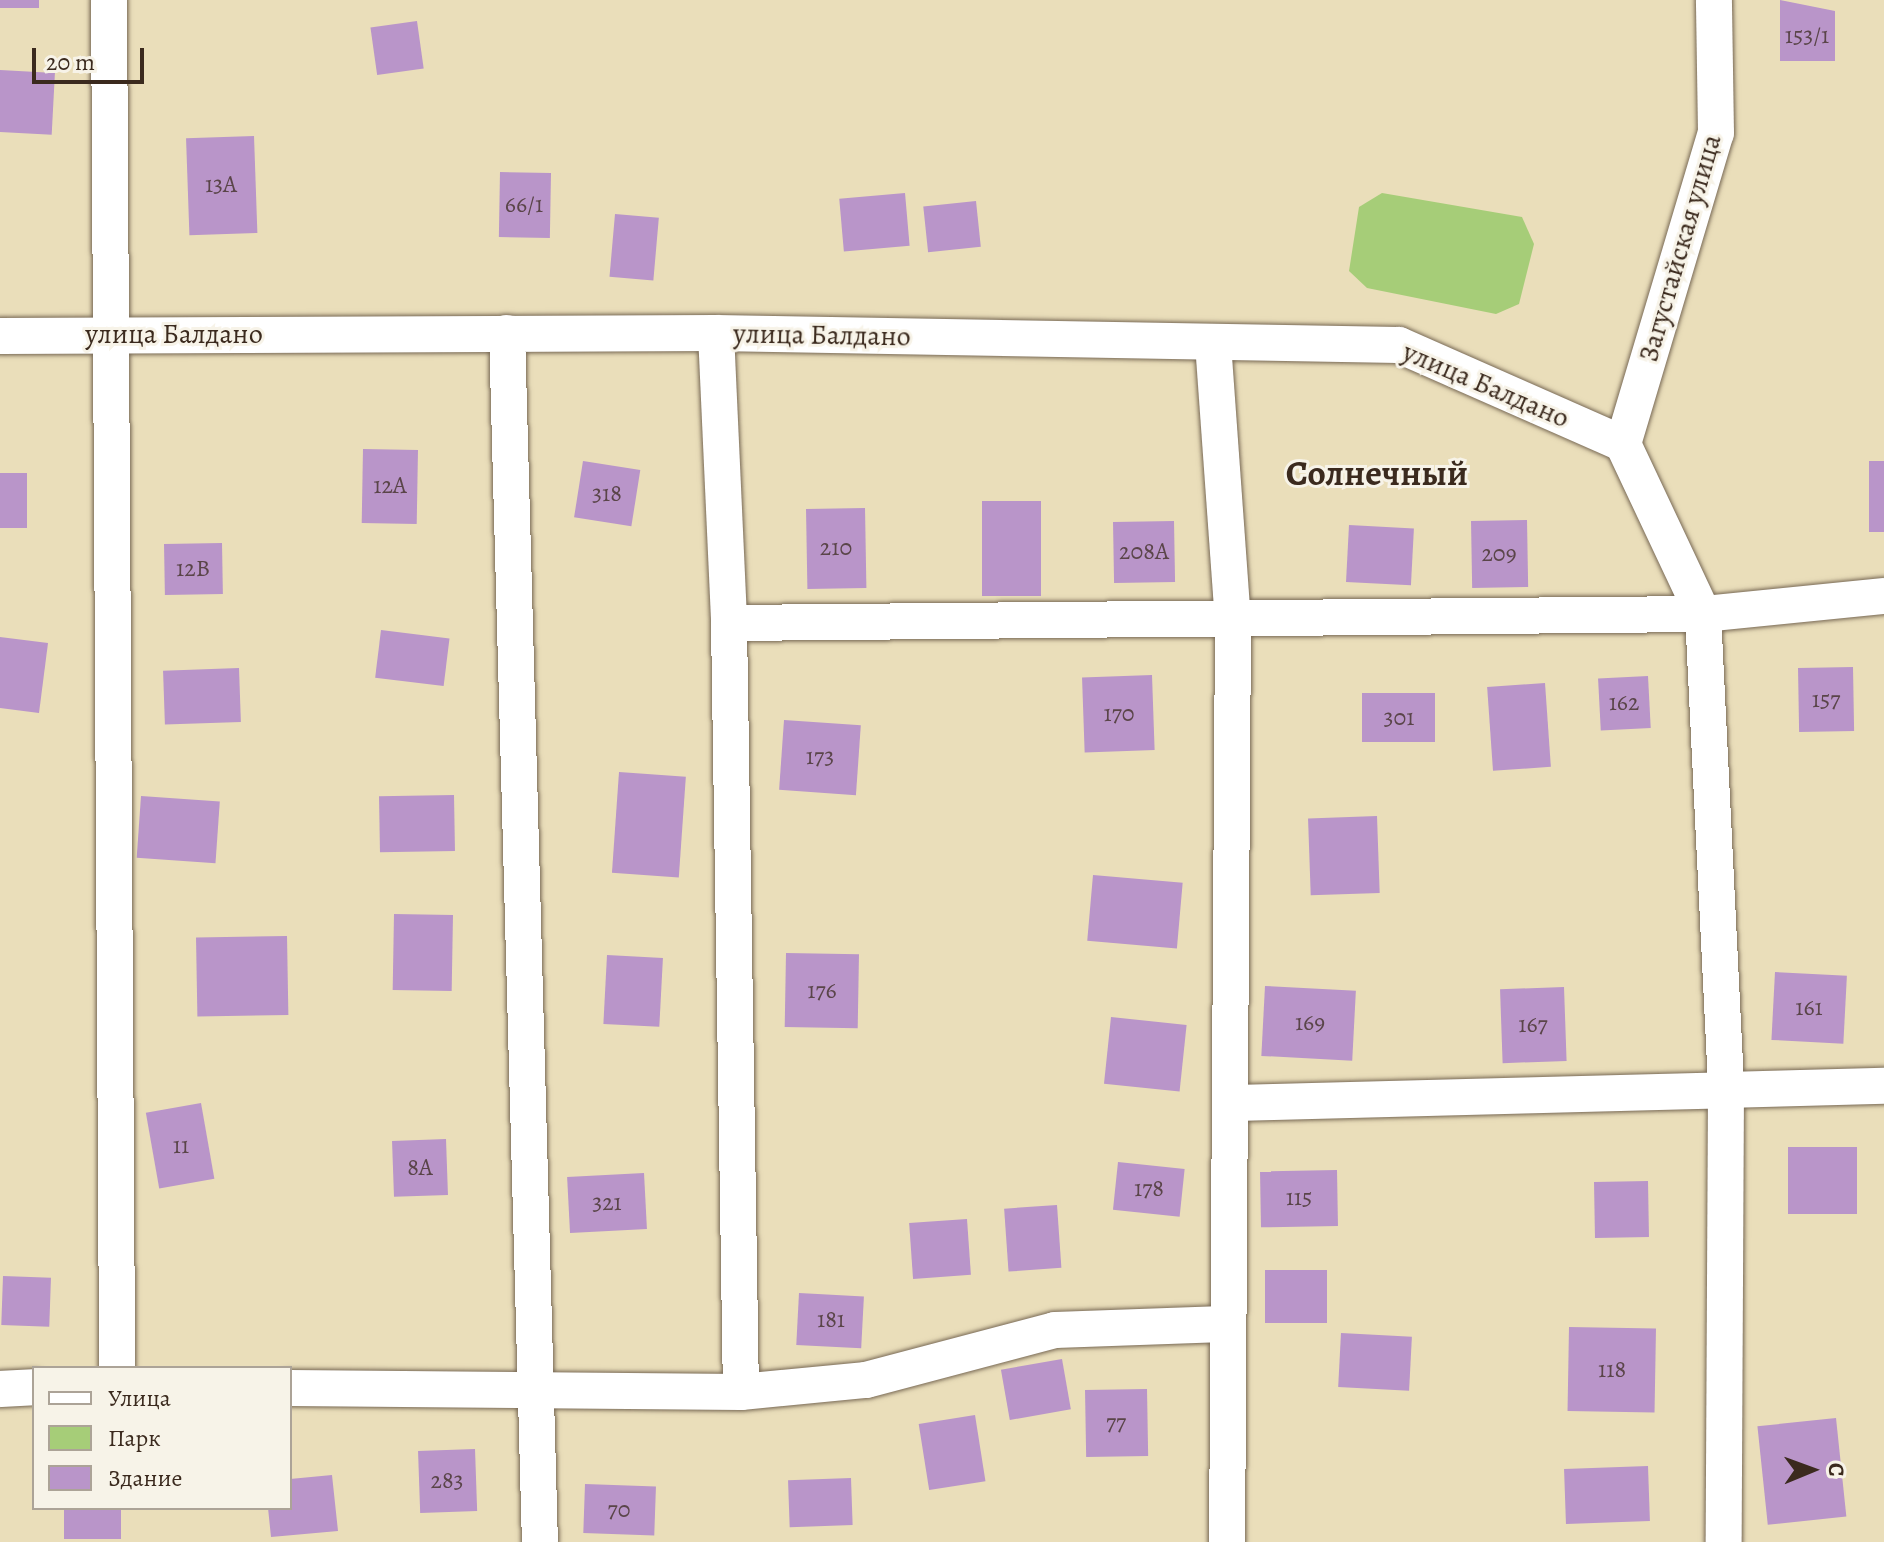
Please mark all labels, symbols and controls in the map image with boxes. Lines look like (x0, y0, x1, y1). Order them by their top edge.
house number: 153/1 (1785, 22, 1829, 50)
scale bar (36, 32, 148, 82)
text: 20 m (46, 46, 95, 78)
street label: Загустайская улица (1631, 130, 1729, 366)
house number: 13А (205, 171, 237, 199)
house number: 66/1 (505, 191, 543, 219)
street label: улица Балдано (85, 317, 263, 351)
street label: улица Балдано (733, 317, 911, 353)
street label: улица Балдано (1398, 335, 1574, 435)
district label: Солнечный (1286, 451, 1468, 495)
house number: 12А (373, 472, 407, 500)
house number: 318 (592, 480, 622, 508)
house number: 210 (820, 534, 852, 562)
house number: 208А (1119, 538, 1169, 566)
house number: 209 (1481, 540, 1517, 568)
house number: 12В (176, 555, 210, 583)
house number: 157 (1812, 686, 1840, 714)
house number: 162 (1609, 689, 1639, 717)
house number: 170 (1103, 700, 1135, 728)
house number: 301 (1384, 704, 1414, 732)
house number: 173 (806, 743, 834, 771)
house number: 176 (807, 977, 837, 1005)
house number: 161 (1795, 994, 1823, 1022)
house number: 169 (1295, 1009, 1325, 1037)
house number: 167 (1518, 1011, 1548, 1039)
house number: 11 (173, 1132, 189, 1160)
house number: 8А (407, 1154, 433, 1182)
house number: 178 (1134, 1175, 1164, 1203)
house number: 115 (1286, 1184, 1312, 1212)
house number: 321 (592, 1189, 622, 1217)
house number: 181 (817, 1306, 845, 1334)
house number: 118 (1598, 1356, 1626, 1384)
legend (32, 1366, 292, 1510)
text: Улица (108, 1382, 171, 1414)
house number: 77 (1106, 1409, 1126, 1437)
text: Парк (108, 1422, 161, 1454)
north arrow (1772, 1430, 1852, 1510)
text: Здание (108, 1462, 183, 1494)
text: С (1821, 1463, 1851, 1477)
house number: 283 (430, 1467, 464, 1495)
house number: 70 (608, 1496, 630, 1524)

